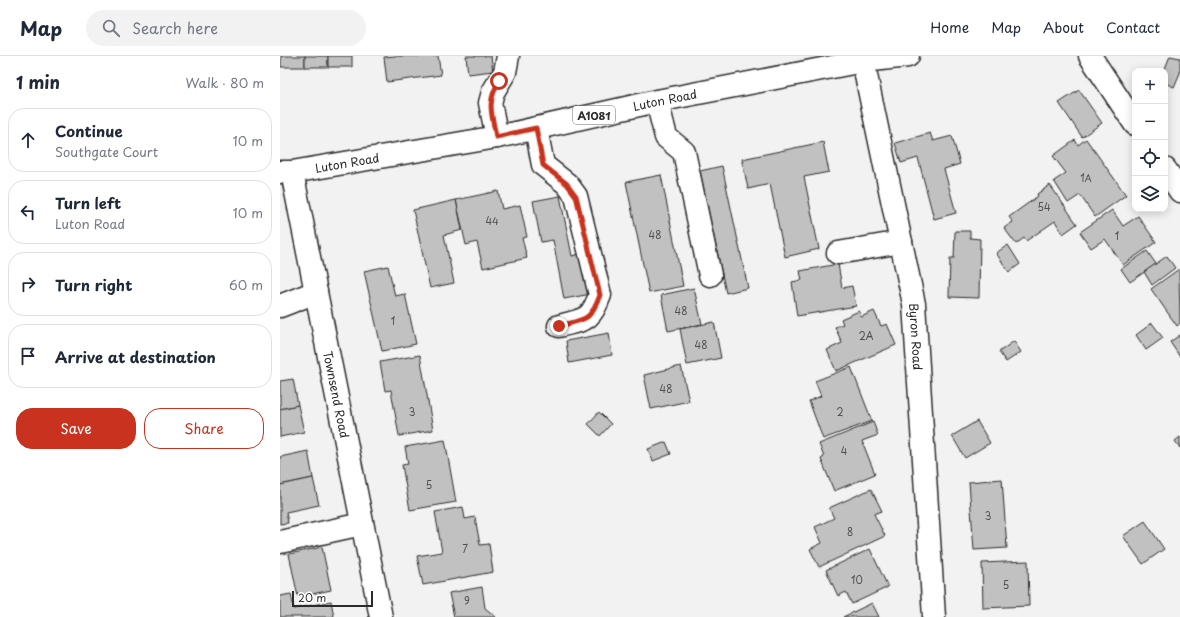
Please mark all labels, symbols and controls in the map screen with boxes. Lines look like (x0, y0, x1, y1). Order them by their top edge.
search box (86, 10, 366, 46)
text: Map (20, 14, 62, 42)
text: Search here (132, 16, 218, 39)
icon: search (100, 17, 122, 39)
text: Home (930, 17, 969, 38)
text: Map (991, 17, 1021, 38)
text: About (1043, 17, 1084, 38)
text: Contact (1106, 17, 1160, 38)
map controls (1132, 68, 1168, 212)
button: + (1132, 68, 1168, 104)
text: 1 min (16, 69, 60, 95)
route start (490, 72, 508, 90)
text: Walk · 80 m (186, 73, 264, 92)
street label: Luton Road (631, 84, 698, 115)
button: − (1132, 104, 1168, 140)
road number: A1081 (573, 106, 615, 124)
text: Continue (55, 119, 123, 142)
icon: ahead (17, 129, 39, 151)
text: 10 m (233, 131, 263, 150)
button: locate (1132, 140, 1168, 176)
text: Southgate Court (55, 142, 158, 161)
street label: Luton Road (314, 148, 381, 177)
house number: 1A (1080, 170, 1092, 185)
button: layers (1132, 176, 1168, 212)
text: Turn left (55, 191, 121, 214)
house number: 54 (1037, 199, 1051, 214)
icon: left (17, 201, 39, 223)
text: 10 m (233, 203, 263, 222)
house number: 44 (485, 213, 499, 228)
text: Luton Road (55, 214, 125, 233)
house number: 48 (649, 227, 661, 242)
house number: 1 (1115, 228, 1119, 243)
icon: right (17, 273, 39, 295)
text: Turn right (55, 273, 132, 296)
text: 60 m (229, 275, 263, 294)
house number: 48 (675, 303, 687, 318)
street label: Byron Road (905, 303, 927, 371)
house number: 1 (391, 313, 395, 328)
route end (550, 317, 568, 335)
house number: 2A (859, 328, 874, 343)
house number: 48 (695, 337, 707, 352)
icon: arrive (17, 345, 39, 367)
text: Arrive at destination (55, 345, 216, 368)
street label: Townsend Road (319, 350, 354, 440)
house number: 48 (660, 381, 672, 396)
house number: 3 (409, 404, 415, 419)
house number: 2 (836, 404, 844, 419)
button: Save (16, 408, 136, 449)
button: Share (144, 408, 264, 449)
house number: 4 (841, 443, 848, 458)
house number: 5 (426, 477, 432, 492)
house number: 3 (985, 508, 991, 523)
house number: 8 (847, 524, 853, 539)
house number: 7 (462, 541, 468, 556)
house number: 10 (851, 572, 863, 587)
house number: 5 (1003, 577, 1009, 592)
scale bar (292, 589, 373, 608)
text: 20 m (298, 589, 326, 606)
house number: 9 (464, 593, 470, 608)

